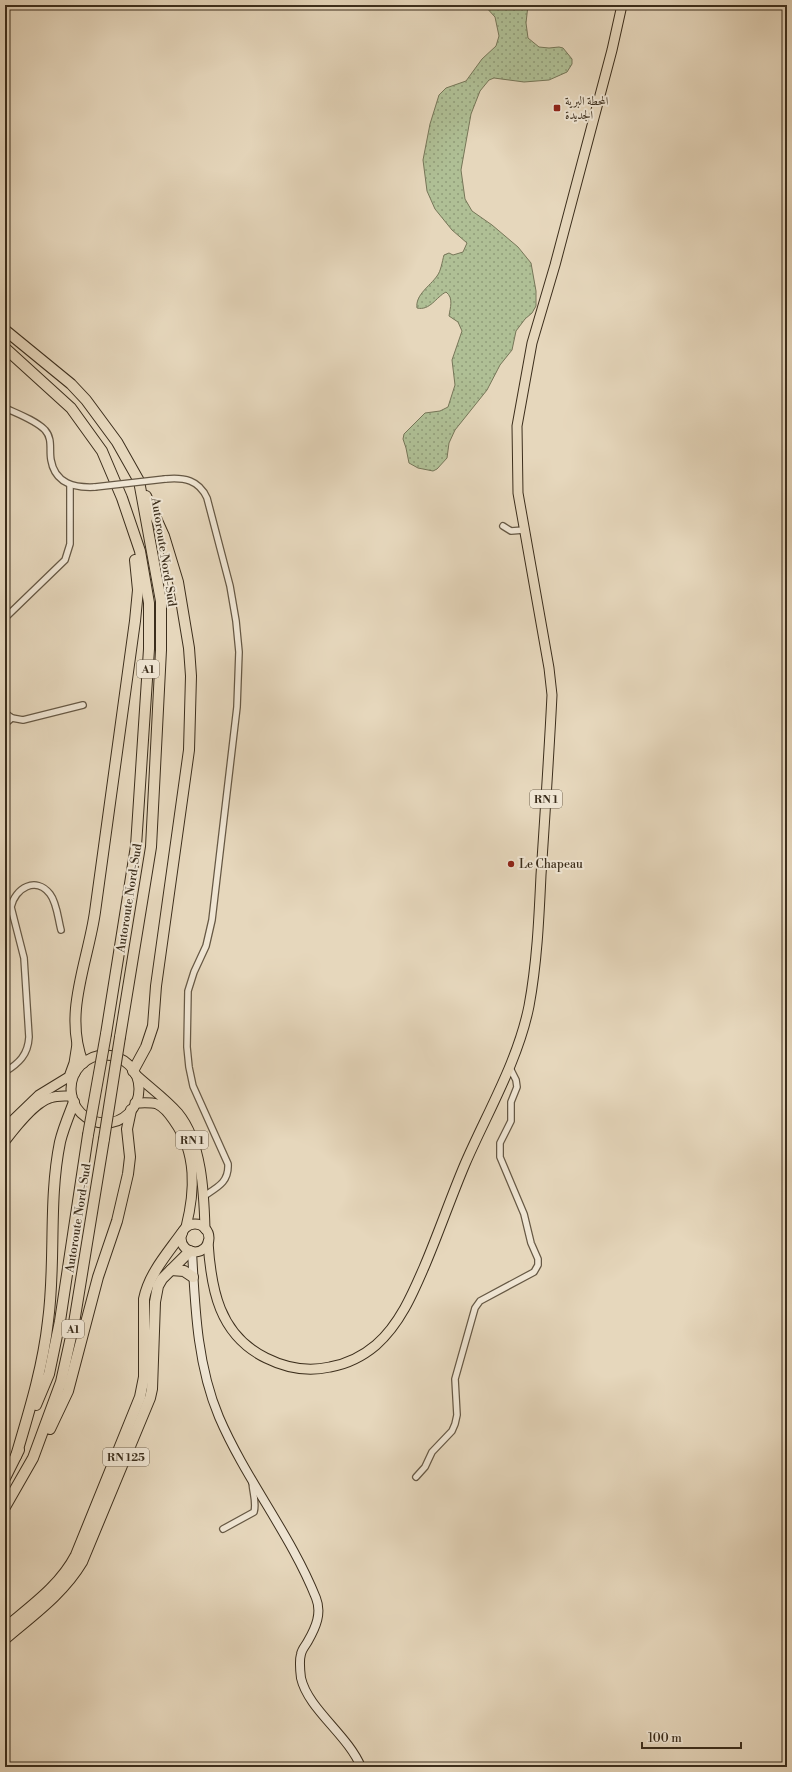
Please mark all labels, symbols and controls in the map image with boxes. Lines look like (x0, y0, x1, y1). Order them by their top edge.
place label: المحطة البرية الجديدة (565, 94, 609, 123)
marker: المحطة البرية الجديدة (552, 103, 562, 113)
street label: Autoroute Nord-Sud (147, 496, 180, 608)
road number: A1 (137, 660, 159, 678)
road number: RN 1 (530, 790, 562, 808)
street label: Autoroute Nord-Sud (113, 842, 146, 955)
place label: Le Chapeau (519, 857, 583, 872)
marker: Le Chapeau (506, 859, 516, 869)
road number: RN 1 (176, 1131, 208, 1149)
street label: Autoroute Nord-Sud (62, 1162, 95, 1275)
road number: A1 (62, 1320, 84, 1338)
road number: RN 125 (103, 1448, 149, 1466)
scale bar (642, 1724, 741, 1750)
text: 100 m (648, 1731, 682, 1746)

